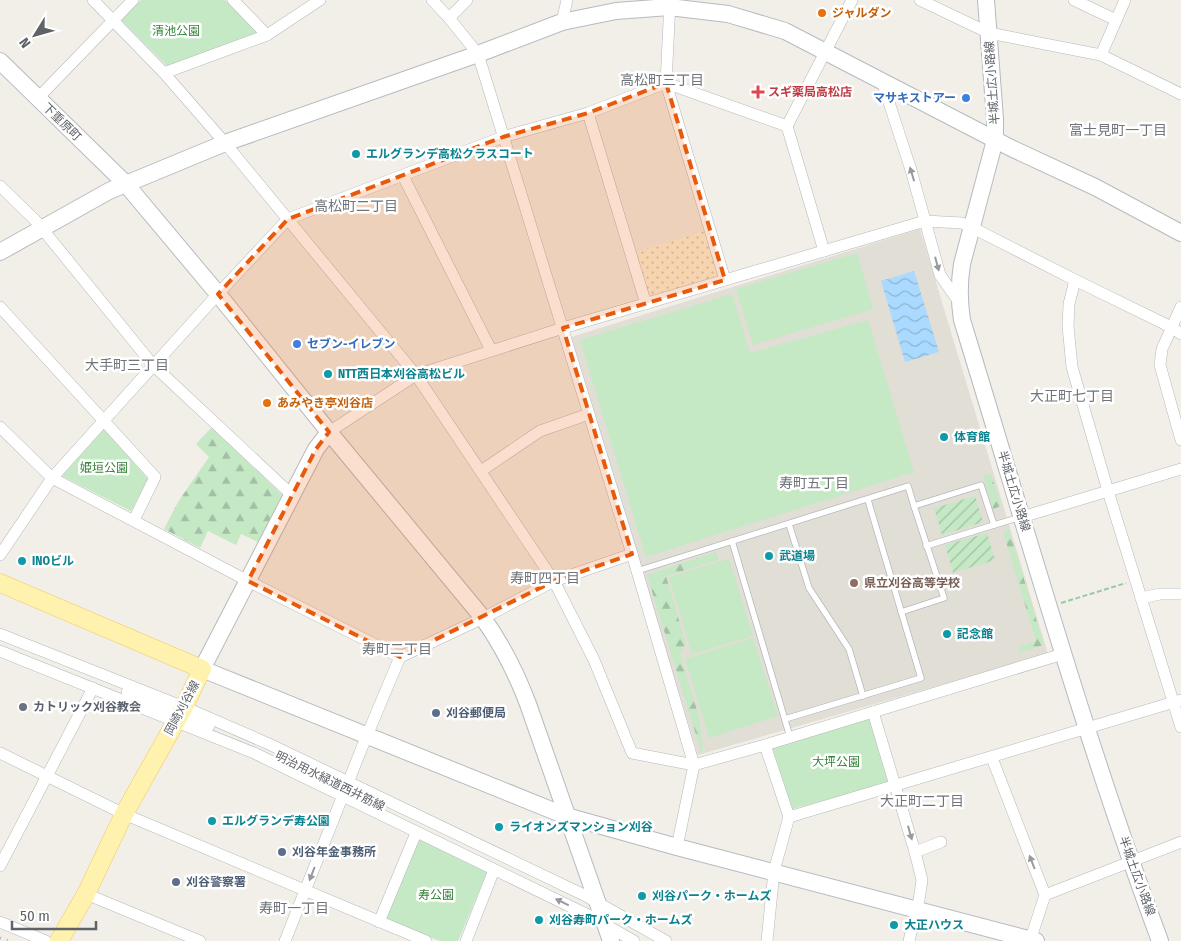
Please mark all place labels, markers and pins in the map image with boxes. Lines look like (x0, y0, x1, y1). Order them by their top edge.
place label: ジャルダン (832, 6, 891, 20)
marker: ジャルダン (816, 7, 828, 19)
place label: スギ薬局高松店 (768, 85, 852, 99)
marker: スギ薬局高松店 (752, 86, 764, 98)
place label: マサキストアー (873, 91, 956, 105)
marker: マサキストアー (960, 92, 972, 104)
place label: エルグランデ高松クラスコート (366, 147, 534, 161)
marker: エルグランデ高松クラスコート (350, 148, 362, 160)
place label: セブン-イレブン (307, 337, 396, 351)
marker: セブン-イレブン (291, 338, 303, 350)
place label: NTT西日本刈谷高松ビル (338, 367, 465, 381)
marker: NTT西日本刈谷高松ビル (322, 368, 334, 380)
place label: あみやき亭刈谷店 (277, 396, 373, 410)
marker: あみやき亭刈谷店 (261, 397, 273, 409)
place label: 体育館 (954, 430, 990, 444)
marker: 体育館 (938, 431, 950, 443)
place label: 武道場 (779, 549, 815, 563)
marker: 武道場 (763, 550, 775, 562)
place label: INOビル (32, 554, 74, 568)
marker: INOビル (16, 555, 28, 567)
place label: 県立刈谷高等学校 (864, 576, 960, 590)
marker: 県立刈谷高等学校 (848, 577, 860, 589)
place label: 記念館 (957, 627, 993, 641)
marker: 記念館 (941, 628, 953, 640)
place label: カトリック刈谷教会 (33, 700, 141, 714)
marker: カトリック刈谷教会 (17, 701, 29, 713)
place label: 刈谷郵便局 (446, 706, 506, 720)
marker: 刈谷郵便局 (430, 707, 442, 719)
place label: エルグランデ寿公園 (222, 814, 330, 828)
marker: エルグランデ寿公園 (206, 815, 218, 827)
place label: ライオンズマンション刈谷 (509, 820, 653, 834)
marker: ライオンズマンション刈谷 (493, 821, 505, 833)
place label: 刈谷年金事務所 (292, 845, 376, 859)
marker: 刈谷年金事務所 (276, 846, 288, 858)
place label: 刈谷警察署 (186, 875, 246, 889)
marker: 刈谷警察署 (170, 876, 182, 888)
place label: 刈谷パーク・ホームズ (652, 889, 771, 903)
marker: 刈谷パーク・ホームズ (636, 890, 648, 902)
place label: 刈谷寿町パーク・ホームズ (549, 913, 692, 927)
marker: 刈谷寿町パーク・ホームズ (533, 914, 545, 926)
place label: 大正ハウス (904, 918, 964, 932)
marker: 大正ハウス (888, 919, 900, 931)

